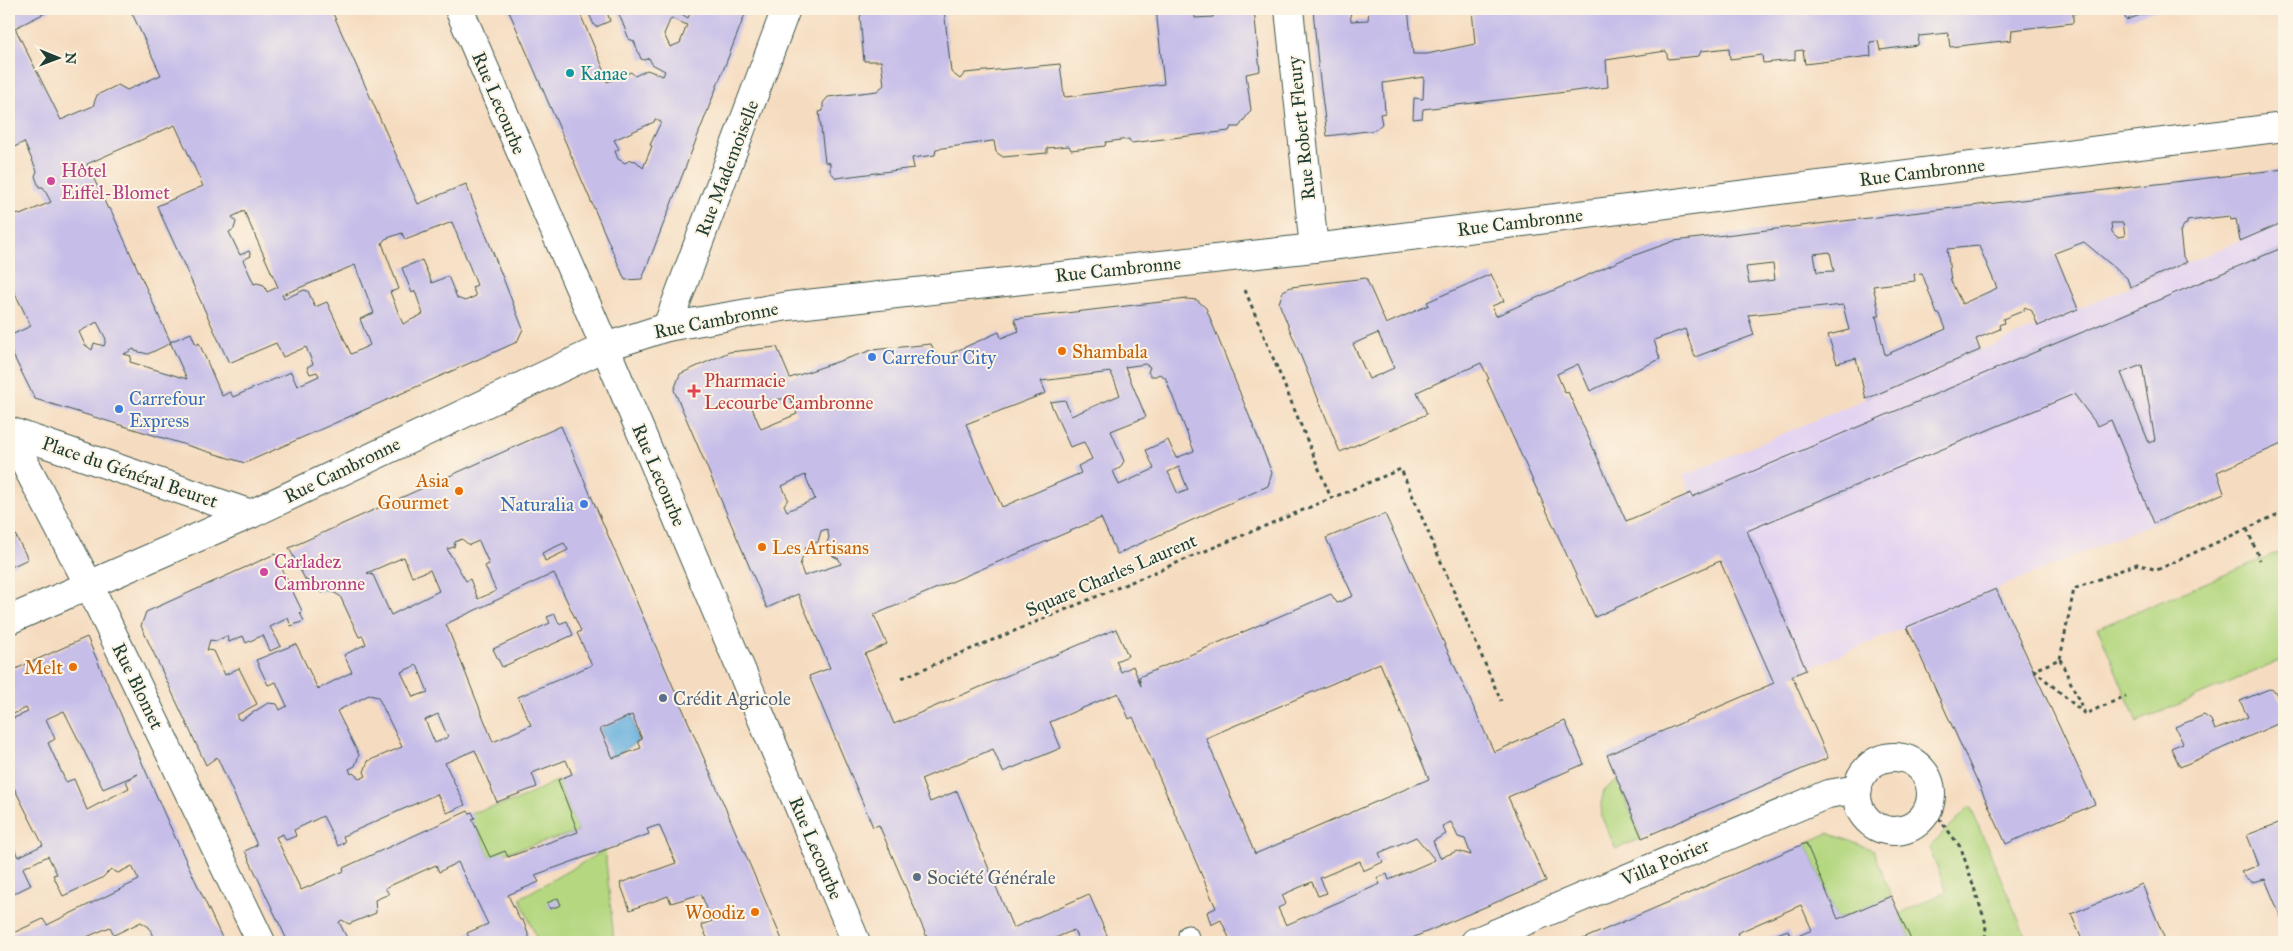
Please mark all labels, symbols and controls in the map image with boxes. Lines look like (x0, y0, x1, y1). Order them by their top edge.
north arrow (32, 32, 82, 82)
street label: Rue Lecourbe (467, 48, 531, 158)
text: N (62, 52, 79, 64)
street label: Rue Robert Fleury (1282, 54, 1320, 201)
place label: Kanae (580, 62, 628, 85)
marker: Kanae (564, 67, 576, 79)
street label: Rue Mademoiselle (690, 96, 764, 239)
street label: Rue Cambronne (1858, 153, 1986, 191)
place label: Hôtel Eiffel-Blomet (61, 159, 170, 204)
marker: Hôtel Eiffel-Blomet (45, 175, 57, 187)
street label: Rue Cambronne (1456, 203, 1584, 241)
street label: Rue Cambronne (1054, 251, 1182, 287)
street label: Rue Cambronne (652, 297, 780, 343)
place label: Shambala (1072, 340, 1149, 363)
marker: Shambala (1056, 345, 1068, 357)
place label: Carrefour City (882, 346, 997, 369)
marker: Carrefour City (866, 351, 878, 363)
place label: Pharmacie Lecourbe Cambronne (704, 369, 873, 414)
marker: Pharmacie Lecourbe Cambronne (688, 385, 700, 397)
place label: Carrefour Express (129, 387, 206, 432)
marker: Carrefour Express (113, 403, 125, 415)
street label: Rue Lecourbe (627, 420, 691, 530)
street label: Place du Général Beuret (39, 431, 221, 513)
street label: Rue Cambronne (280, 432, 404, 508)
place label: Asia Gourmet (378, 469, 450, 514)
marker: Asia Gourmet (453, 485, 465, 497)
place label: Naturalia (500, 493, 575, 516)
marker: Naturalia (578, 498, 590, 510)
street label: Square Charles Laurent (1022, 528, 1201, 622)
place label: Les Artisans (772, 536, 869, 559)
marker: Les Artisans (756, 541, 768, 553)
place label: Carladez Cambronne (274, 550, 365, 595)
marker: Carladez Cambronne (258, 566, 270, 578)
street label: Rue Blomet (107, 639, 169, 733)
place label: Melt (24, 656, 63, 679)
marker: Melt (67, 661, 79, 673)
place label: Crédit Agricole (673, 687, 791, 711)
marker: Crédit Agricole (657, 692, 669, 704)
street label: Rue Lecourbe (784, 793, 848, 903)
street label: Villa Poirier (1617, 833, 1713, 891)
place label: Société Générale (927, 866, 1056, 889)
marker: Société Générale (911, 871, 923, 883)
place label: Woodiz (685, 901, 745, 924)
marker: Woodiz (749, 906, 761, 918)

